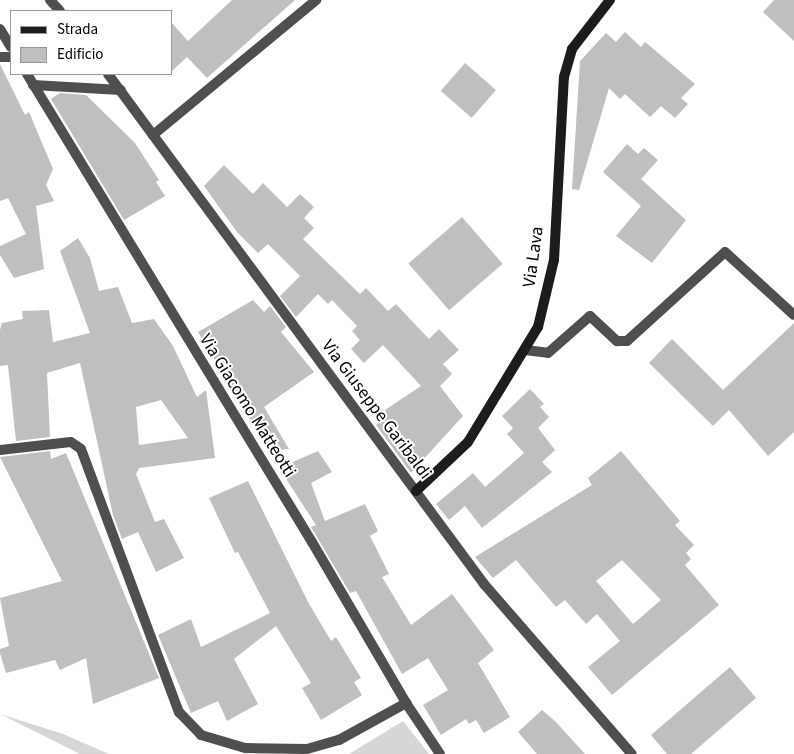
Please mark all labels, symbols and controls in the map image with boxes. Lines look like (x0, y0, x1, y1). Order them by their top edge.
legend (10, 10, 172, 75)
text: Strada (57, 19, 98, 40)
text: Edificio (57, 44, 104, 65)
street label: Via Lava (519, 225, 549, 289)
street label: Via Giacomo Matteotti (194, 330, 300, 482)
street label: Via Giuseppe Garibaldi (316, 336, 436, 484)

